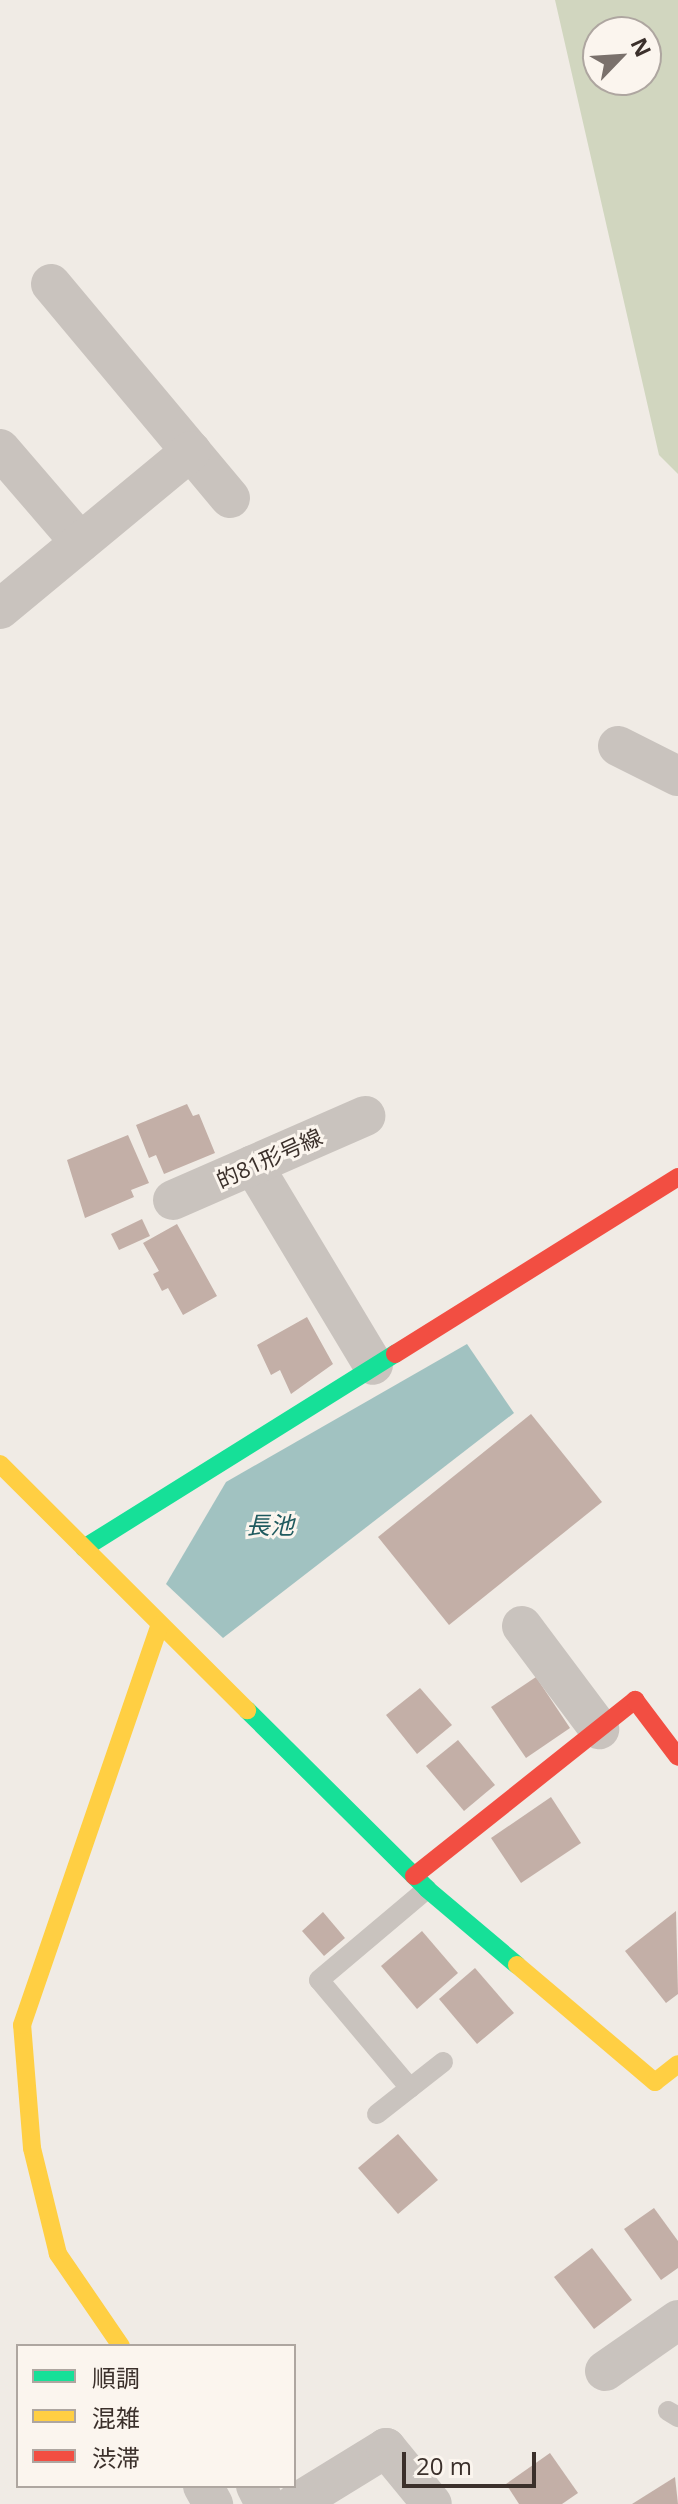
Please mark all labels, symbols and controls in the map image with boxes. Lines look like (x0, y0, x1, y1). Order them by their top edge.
north arrow (582, 16, 662, 96)
text: N (625, 32, 659, 61)
street label: 的81形号線 (212, 1123, 326, 1193)
water label: 長池 (246, 1511, 294, 1539)
legend (16, 2344, 296, 2488)
text: 順調 (92, 2361, 140, 2394)
text: 混雑 (92, 2401, 140, 2434)
scale bar (406, 2436, 540, 2486)
text: 渋滞 (92, 2441, 140, 2474)
text: 20 m (416, 2449, 472, 2482)

